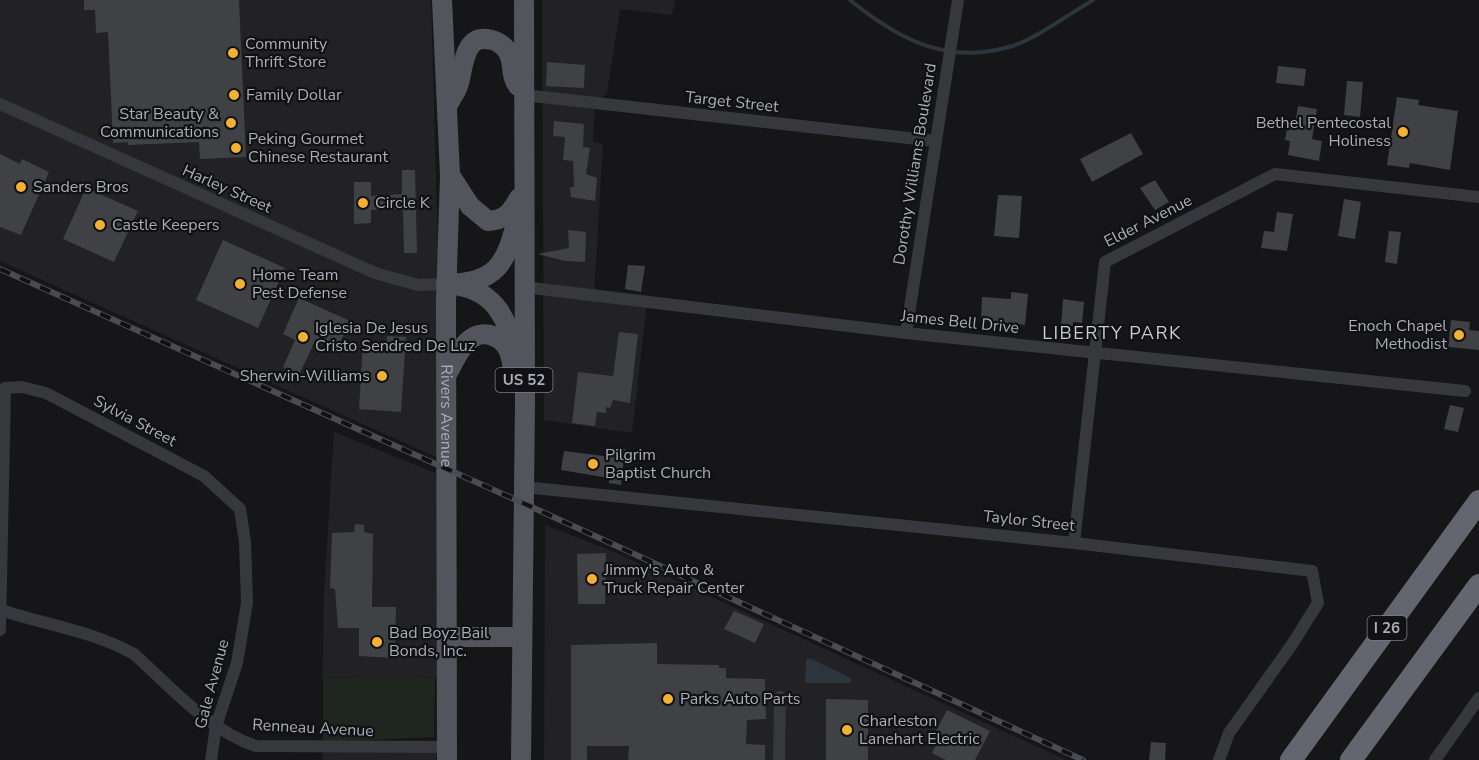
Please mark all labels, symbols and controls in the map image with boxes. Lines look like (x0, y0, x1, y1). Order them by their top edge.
place label: Community Thrift Store (245, 33, 328, 73)
marker: Community Thrift Store (226, 46, 240, 60)
street label: Dorothy Williams Boulevard (888, 62, 942, 266)
place label: Family Dollar (246, 84, 342, 106)
street label: Target Street (684, 86, 780, 118)
marker: Family Dollar (227, 88, 241, 102)
place label: Star Beauty & Communications (100, 103, 219, 143)
place label: Bethel Pentecostal Holiness (1256, 112, 1391, 152)
marker: Star Beauty & Communications (224, 116, 238, 130)
marker: Bethel Pentecostal Holiness (1396, 125, 1410, 139)
place label: Peking Gourmet Chinese Restaurant (248, 128, 388, 168)
marker: Peking Gourmet Chinese Restaurant (229, 141, 243, 155)
street label: Harley Street (179, 160, 275, 219)
place label: Sanders Bros (33, 176, 129, 198)
marker: Sanders Bros (14, 180, 28, 194)
street label: Elder Avenue (1100, 189, 1196, 253)
place label: Circle K (375, 192, 431, 214)
marker: Circle K (356, 196, 370, 210)
place label: Castle Keepers (112, 214, 220, 236)
marker: Castle Keepers (93, 218, 107, 232)
place label: Home Team Pest Defense (252, 264, 347, 304)
marker: Home Team Pest Defense (233, 277, 247, 291)
street label: James Bell Drive (899, 305, 1020, 339)
place label: Enoch Chapel Methodist (1348, 315, 1447, 355)
place label: Iglesia De Jesus Cristo Sendred De Luz (315, 317, 475, 357)
district label: LIBERTY PARK (1042, 321, 1182, 345)
marker: Enoch Chapel Methodist (1452, 328, 1466, 342)
marker: Iglesia De Jesus Cristo Sendred De Luz (296, 330, 310, 344)
street label: Rivers Avenue (435, 364, 457, 467)
place label: Sherwin-Williams (240, 365, 370, 387)
road number: US 52 (496, 368, 552, 392)
marker: Sherwin-Williams (375, 369, 389, 383)
street label: Sylvia Street (90, 390, 181, 452)
place label: Pilgrim Baptist Church (605, 444, 711, 484)
marker: Pilgrim Baptist Church (586, 457, 600, 471)
street label: Taylor Street (982, 505, 1076, 537)
place label: Jimmy's Auto & Truck Repair Center (603, 559, 745, 599)
marker: Jimmy's Auto & Truck Repair Center (585, 572, 599, 586)
road number: I 26 (1368, 616, 1406, 640)
place label: Bad Boyz Bail Bonds, Inc. (389, 622, 489, 662)
marker: Bad Boyz Bail Bonds, Inc. (370, 635, 384, 649)
street label: Gale Avenue (189, 637, 235, 731)
place label: Parks Auto Parts (680, 688, 800, 710)
marker: Parks Auto Parts (661, 692, 675, 706)
place label: Charleston Lanehart Electric (859, 710, 980, 750)
street label: Renneau Avenue (252, 714, 374, 742)
marker: Charleston Lanehart Electric (840, 723, 854, 737)

